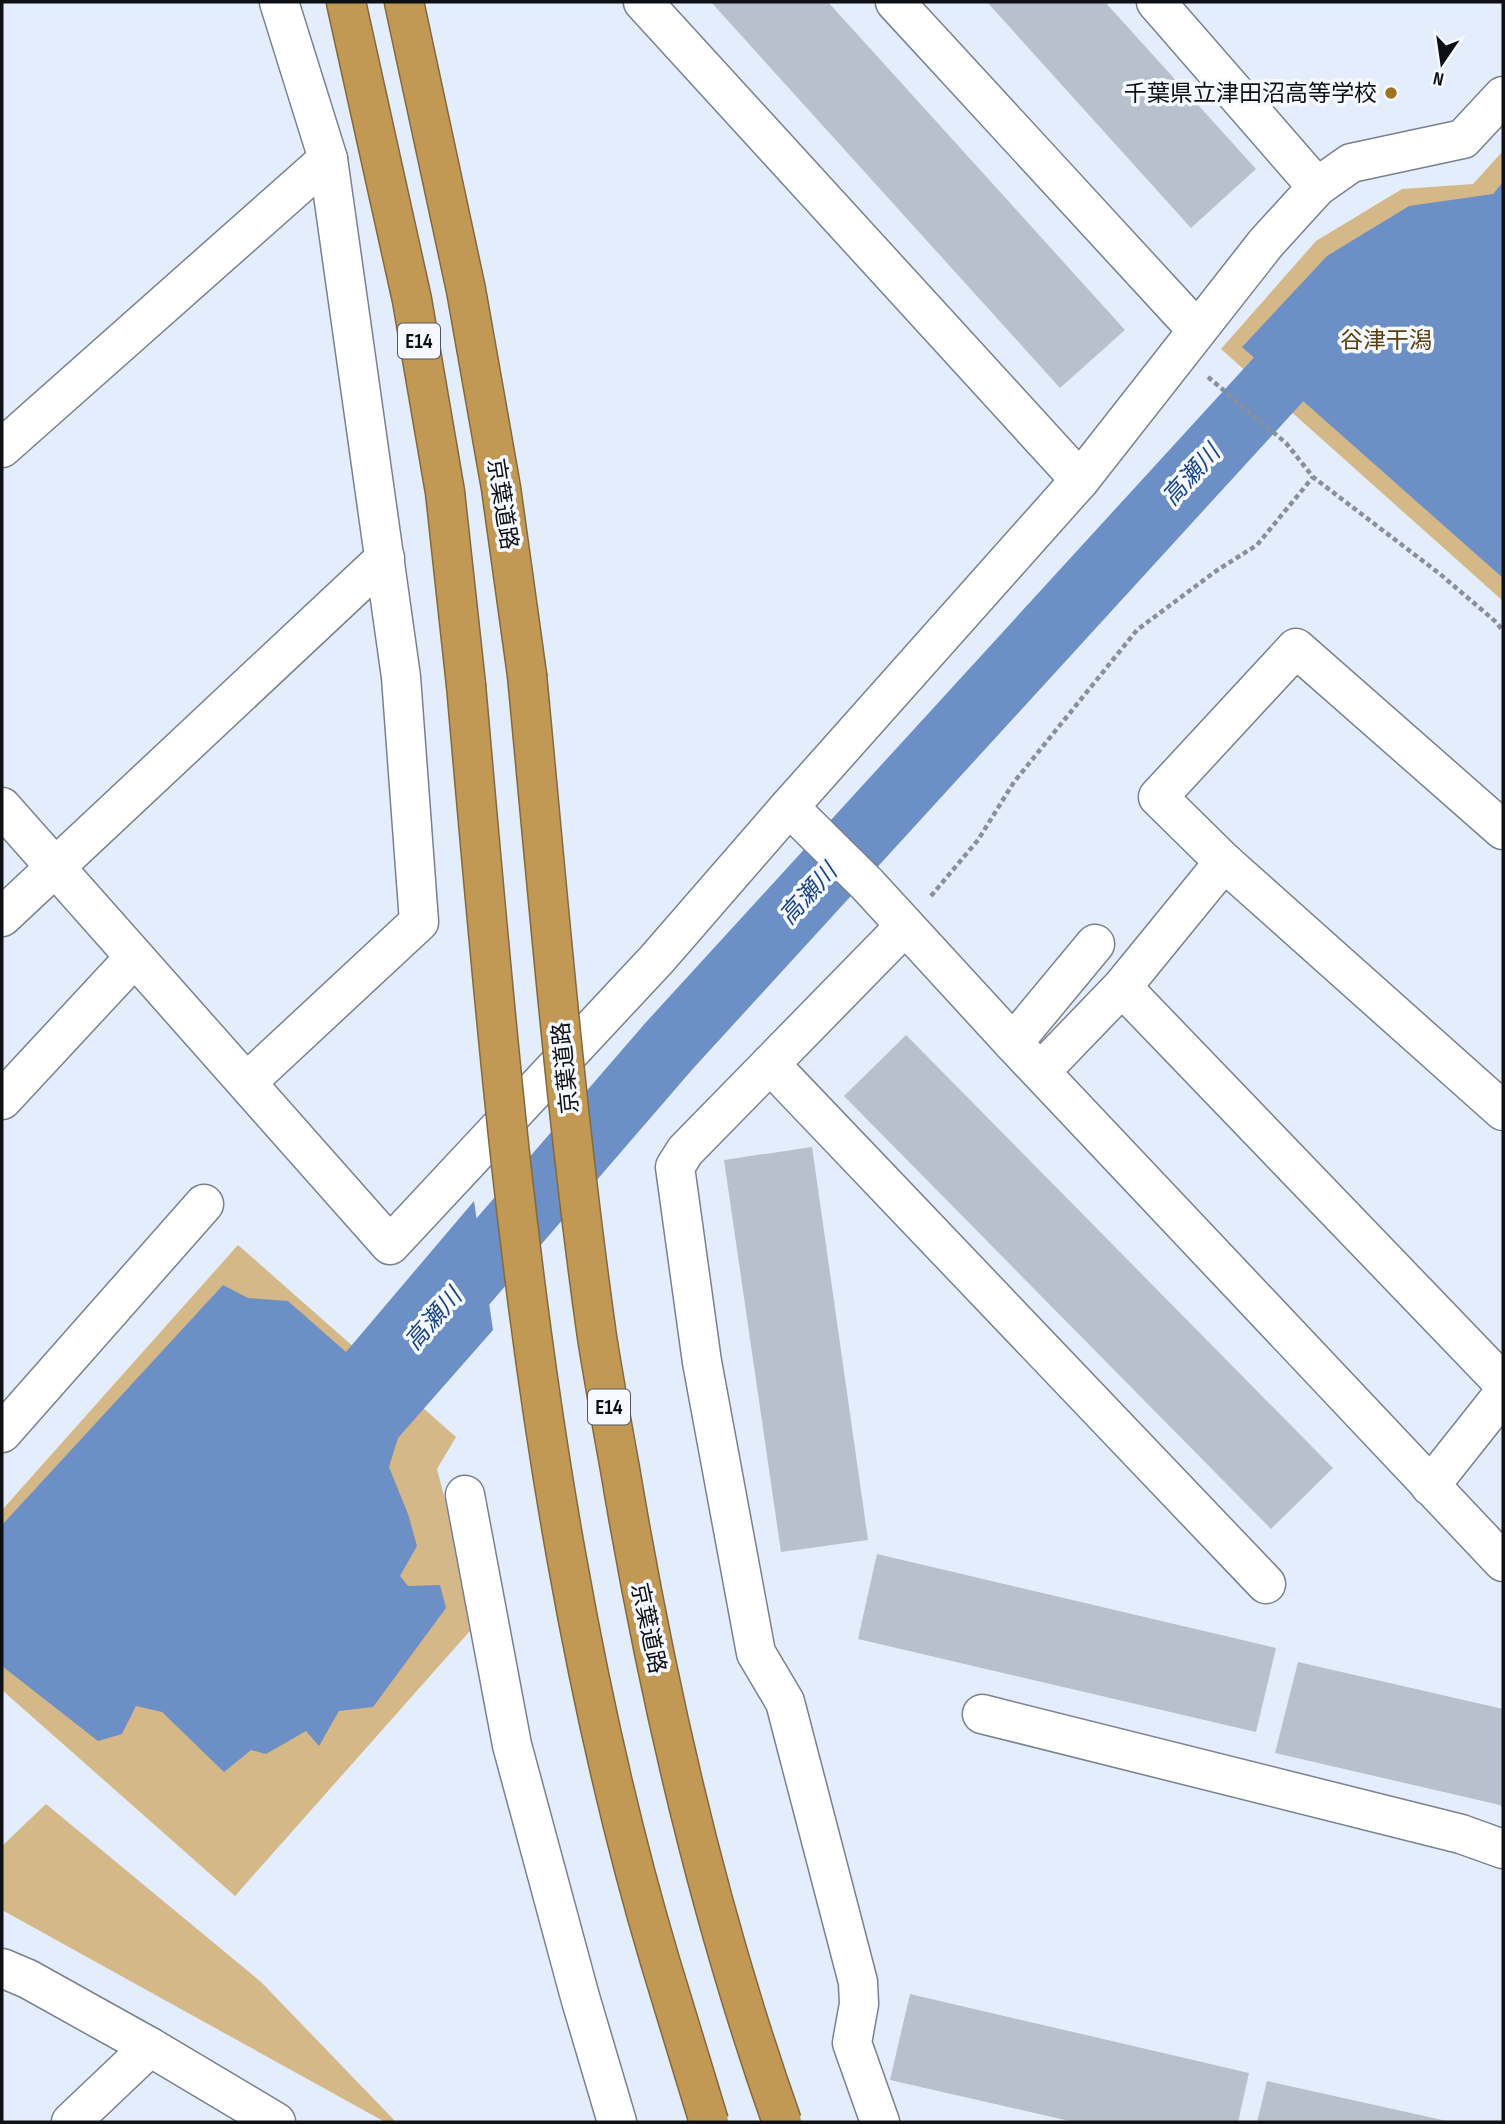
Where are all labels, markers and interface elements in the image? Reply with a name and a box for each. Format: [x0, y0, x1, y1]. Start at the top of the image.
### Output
north arrow [1407, 28, 1477, 98]
text: N [1431, 66, 1446, 90]
place label: 千葉県立津田沼高等学校 [1124, 80, 1377, 108]
marker: 千葉県立津田沼高等学校 [1383, 85, 1399, 101]
road number: E14 [398, 324, 440, 358]
park label: 谷津干潟 [1340, 327, 1432, 355]
water label: 高瀬川 [1157, 437, 1228, 512]
street label: 京葉道路 [481, 457, 523, 552]
water label: 高瀬川 [774, 856, 845, 931]
street label: 京葉道路 [547, 1021, 585, 1115]
water label: 高瀬川 [399, 1280, 470, 1356]
road number: E14 [588, 1390, 630, 1424]
street label: 京葉道路 [625, 1580, 671, 1676]

